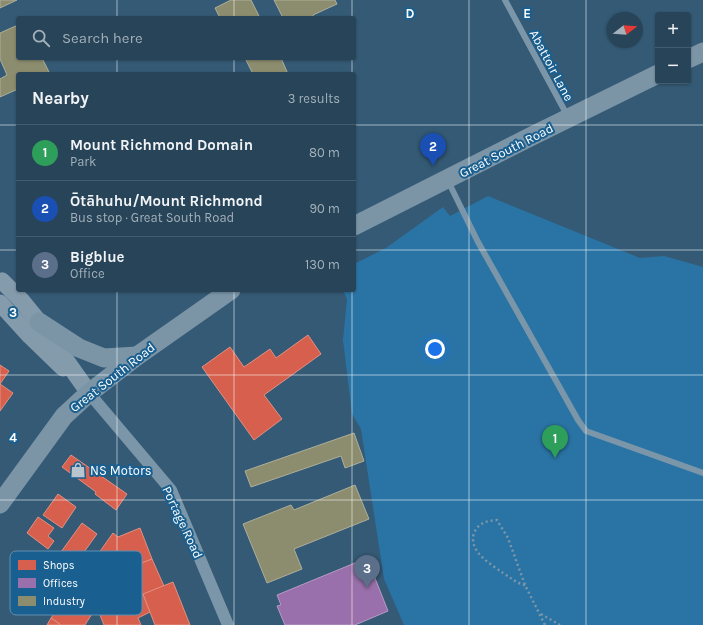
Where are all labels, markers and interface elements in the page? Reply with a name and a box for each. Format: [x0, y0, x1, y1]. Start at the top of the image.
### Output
text: D [406, 6, 415, 21]
text: E [523, 6, 531, 21]
north arrow [607, 12, 643, 48]
map controls [655, 12, 691, 84]
button: + [655, 12, 691, 48]
search box [16, 16, 356, 60]
icon: search [30, 27, 52, 49]
street label: Abattoir Lane [526, 27, 577, 104]
text: Search here [62, 29, 143, 47]
button: − [655, 48, 691, 84]
text: Nearby [32, 88, 89, 108]
text: 3 results [288, 91, 340, 106]
street label: Great South Road [457, 120, 556, 181]
pin: 2 [420, 133, 446, 166]
text: Mount Richmond Domain [70, 136, 253, 154]
text: 1 [43, 145, 47, 160]
text: 80 m [309, 145, 340, 160]
text: Park [70, 154, 96, 169]
text: Ōtāhuhu/Mount Richmond [70, 192, 263, 210]
text: 2 [41, 201, 49, 216]
text: 90 m [309, 201, 340, 216]
text: Bus stop · Great South Road [70, 210, 234, 225]
text: Bigblue [70, 248, 125, 266]
text: 3 [41, 257, 49, 272]
text: 130 m [305, 257, 340, 272]
text: Office [70, 266, 105, 281]
text: 3 [9, 305, 17, 320]
your location [425, 339, 445, 359]
street label: Great South Road [67, 340, 158, 415]
pin: 1 [542, 425, 568, 458]
text: 4 [9, 430, 17, 445]
shop icon: NS Motors [69, 461, 87, 479]
place label: NS Motors [90, 463, 152, 478]
street label: Portage Road [159, 484, 206, 561]
legend [10, 551, 142, 615]
pin: 3 [354, 555, 380, 588]
text: Shops [43, 559, 75, 572]
text: Offices [43, 577, 78, 590]
text: Industry [43, 595, 85, 608]

